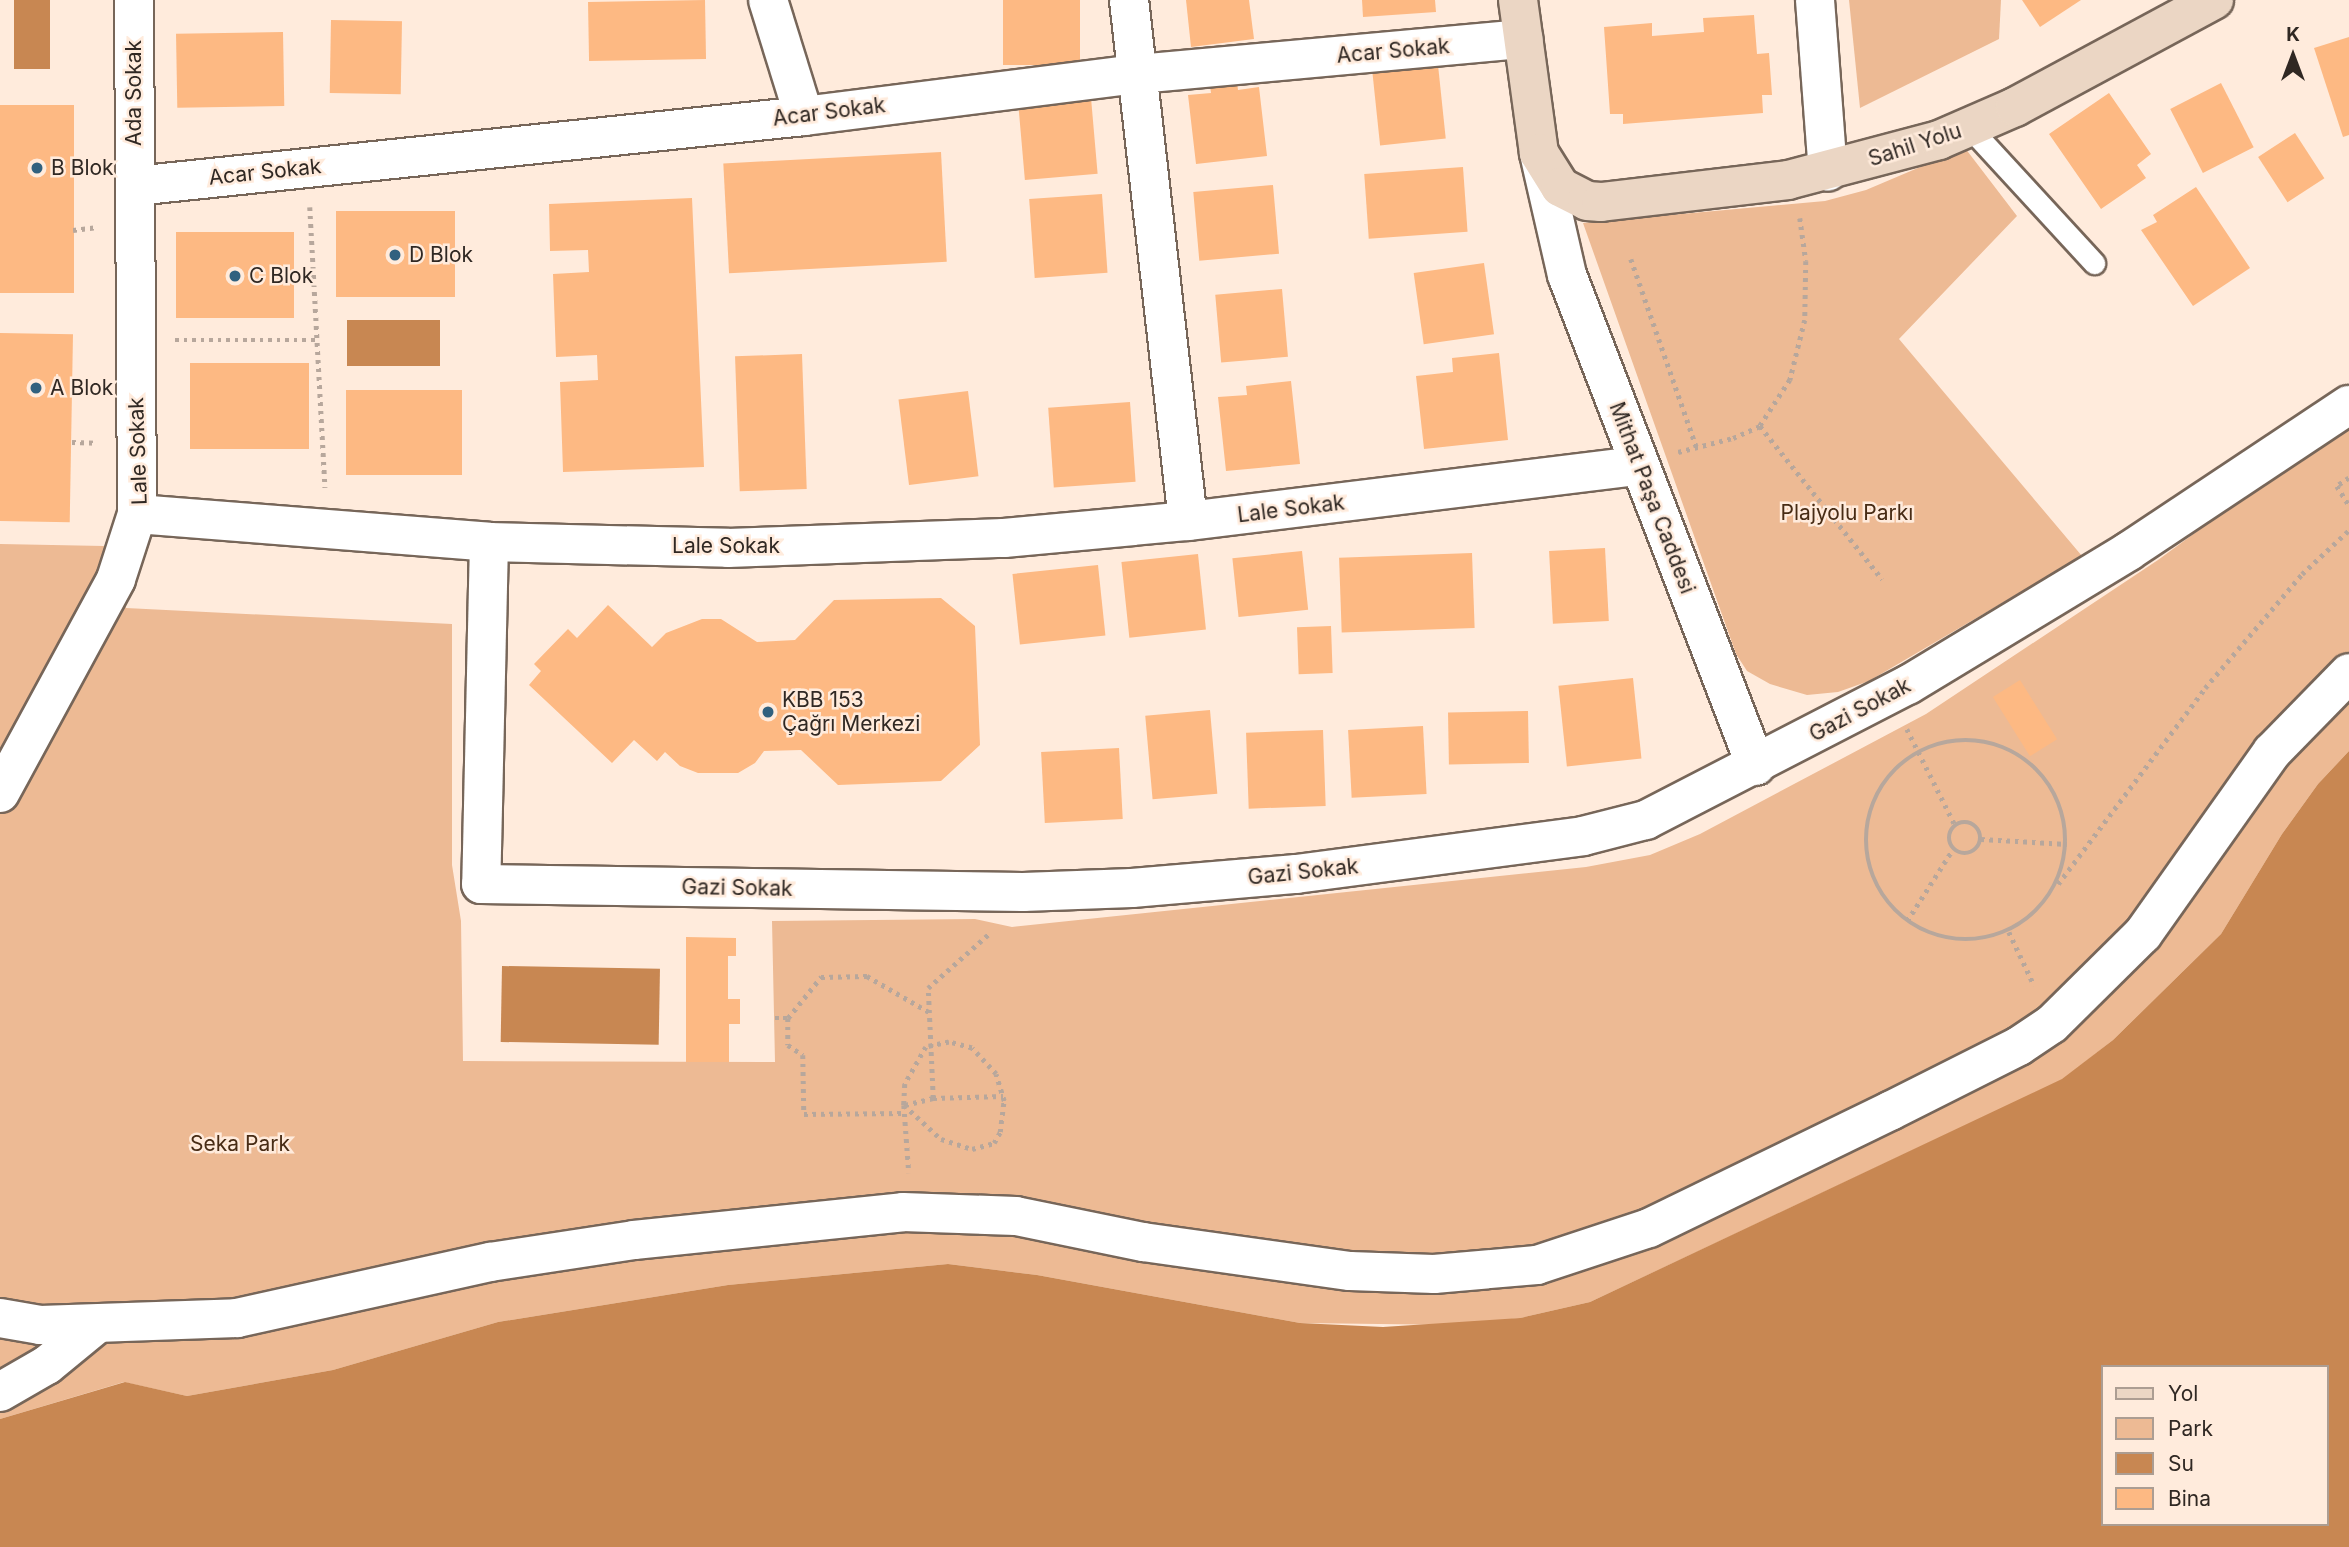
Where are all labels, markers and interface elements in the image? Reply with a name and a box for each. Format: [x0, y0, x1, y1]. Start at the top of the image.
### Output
north arrow [2258, 21, 2328, 91]
text: K [2286, 23, 2300, 46]
street label: Acar Sokak [1336, 34, 1450, 68]
street label: Ada Sokak [121, 40, 147, 146]
street label: Acar Sokak [771, 93, 887, 131]
street label: Sahil Yolu [1865, 118, 1965, 172]
street label: Acar Sokak [207, 154, 323, 190]
place label: B Blok [51, 155, 114, 181]
marker: B Blok [29, 160, 45, 176]
place label: D Blok [409, 242, 473, 268]
marker: D Blok [387, 247, 403, 263]
place label: C Blok [249, 263, 313, 289]
marker: C Blok [227, 268, 243, 284]
place label: A Blok [50, 375, 113, 401]
marker: A Blok [28, 380, 44, 396]
street label: Lale Sokak [124, 397, 152, 505]
street label: Mithat Paşa Caddesi [1604, 399, 1700, 597]
street label: Lale Sokak [1236, 490, 1346, 528]
park label: Plajyolu Parkı [1781, 500, 1913, 526]
street label: Lale Sokak [672, 533, 780, 559]
street label: Gazi Sokak [1805, 673, 1915, 747]
place label: KBB 153 Çağrı Merkezi [782, 687, 920, 737]
marker: KBB 153 Çağrı Merkezi [760, 704, 776, 720]
street label: Gazi Sokak [1247, 854, 1359, 890]
street label: Gazi Sokak [681, 874, 793, 902]
park label: Seka Park [190, 1131, 290, 1157]
legend [2100, 1365, 2328, 1526]
text: Yol [2168, 1381, 2198, 1406]
text: Park [2168, 1416, 2213, 1441]
text: Su [2168, 1451, 2194, 1476]
text: Bina [2168, 1486, 2211, 1511]

